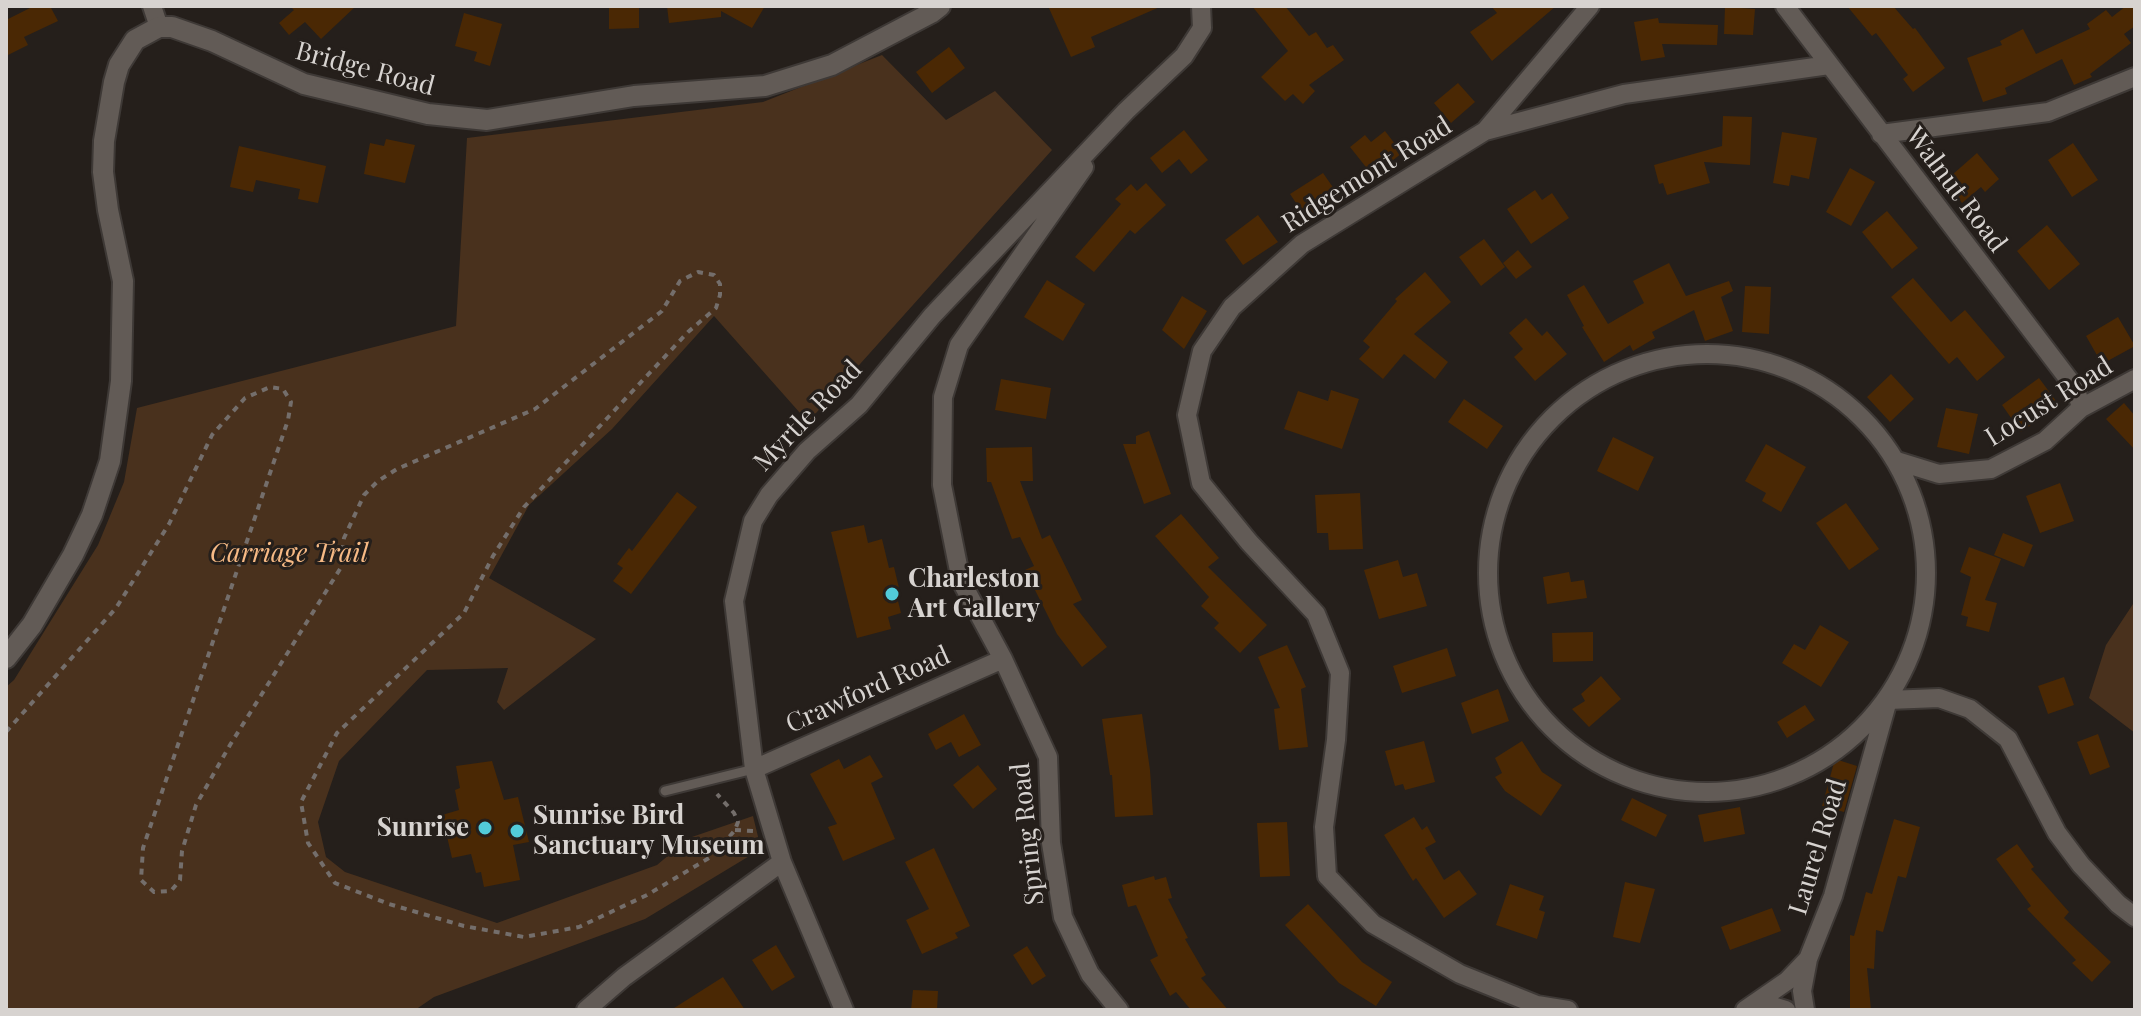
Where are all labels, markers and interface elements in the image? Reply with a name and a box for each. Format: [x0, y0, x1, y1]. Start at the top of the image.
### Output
street label: Bridge Road [292, 35, 438, 103]
street label: Ridgemont Road [1277, 110, 1457, 240]
street label: Walnut Road [1899, 121, 2013, 259]
street label: Locust Road [1980, 351, 2118, 453]
street label: Myrtle Road [747, 354, 869, 478]
park label: Carriage Trail [210, 538, 368, 570]
place label: Charleston Art Gallery [908, 563, 1040, 624]
marker: Charleston Art Gallery [883, 585, 901, 603]
street label: Crawford Road [781, 640, 955, 740]
street label: Spring Road [1005, 761, 1051, 907]
street label: Laurel Road [1783, 775, 1853, 919]
place label: Sunrise Bird Sanctuary Museum [533, 800, 765, 862]
place label: Sunrise [377, 812, 469, 844]
marker: Sunrise [476, 819, 494, 837]
marker: Sunrise Bird Sanctuary Museum [508, 822, 526, 840]

